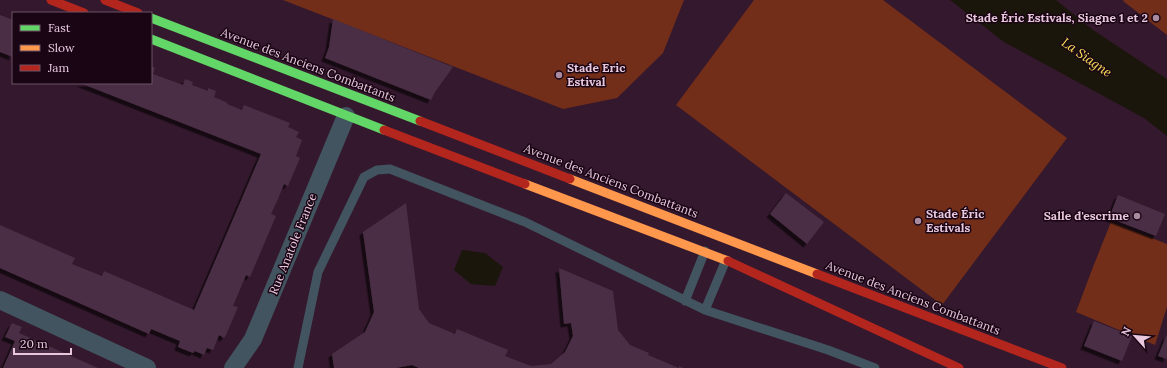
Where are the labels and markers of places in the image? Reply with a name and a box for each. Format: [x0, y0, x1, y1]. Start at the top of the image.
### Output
place label: Stade Éric Estivals, Siagne 1 et 2 [966, 10, 1148, 25]
marker: Stade Éric Estivals, Siagne 1 et 2 [1151, 13, 1161, 23]
place label: Stade Eric Estival [567, 60, 626, 89]
marker: Stade Eric Estival [554, 70, 564, 80]
place label: Stade Éric Estivals [926, 206, 985, 235]
place label: Salle d'escrime [1044, 208, 1130, 223]
marker: Salle d'escrime [1132, 211, 1142, 221]
marker: Stade Éric Estivals [913, 216, 923, 226]

